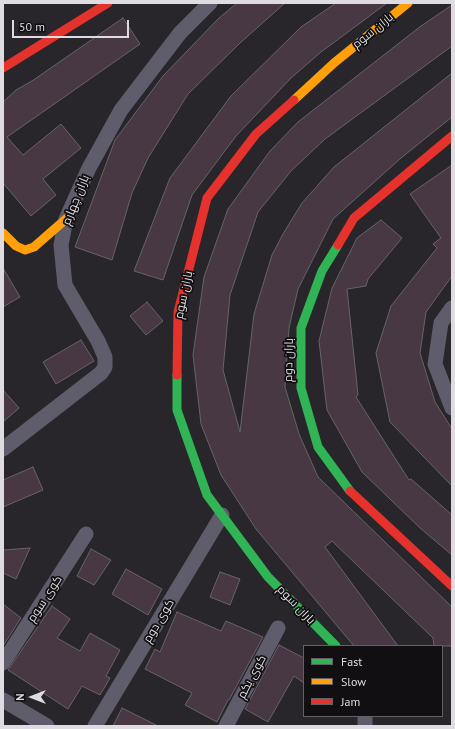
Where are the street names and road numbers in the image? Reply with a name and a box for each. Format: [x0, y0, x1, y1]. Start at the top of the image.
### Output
street label: باران سوم [350, 10, 396, 52]
street label: باران چهارم [59, 173, 93, 227]
street label: باران سوم [172, 270, 196, 320]
street label: باران دوم [281, 338, 297, 382]
street label: کوی سوم [25, 573, 65, 625]
street label: باران سوم [274, 582, 318, 628]
street label: کوی دوم [140, 597, 178, 645]
street label: کوی یکم [235, 653, 269, 701]

